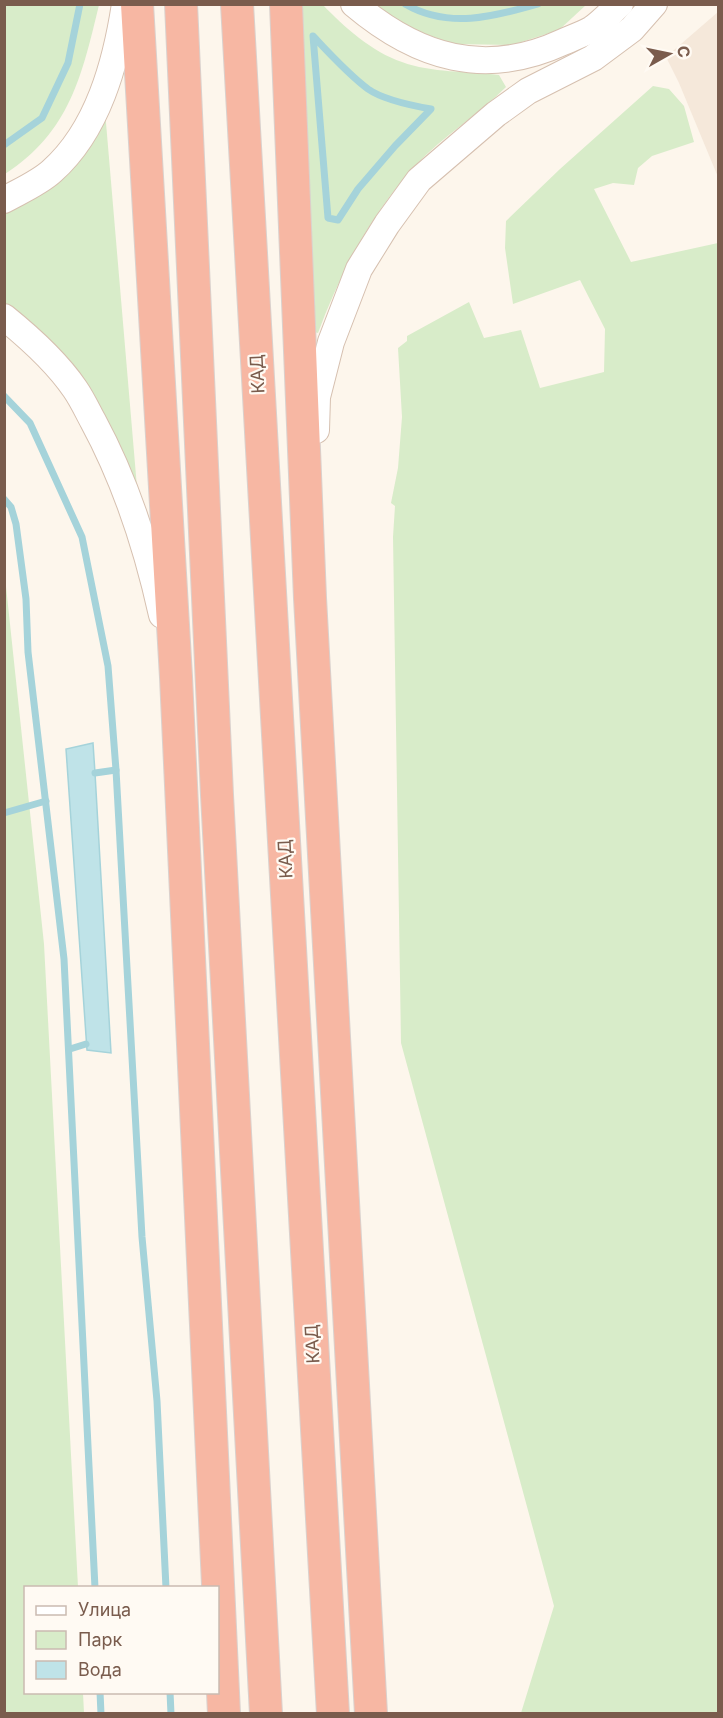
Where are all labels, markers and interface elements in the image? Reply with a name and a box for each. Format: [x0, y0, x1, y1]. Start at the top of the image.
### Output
north arrow [639, 24, 699, 84]
text: С [673, 44, 695, 59]
street label: КАД [245, 354, 269, 394]
street label: КАД [273, 839, 297, 879]
street label: КАД [300, 1324, 324, 1364]
legend [24, 1586, 219, 1694]
text: Улица [78, 1599, 131, 1620]
text: Парк [78, 1629, 123, 1650]
text: Вода [78, 1659, 122, 1680]

